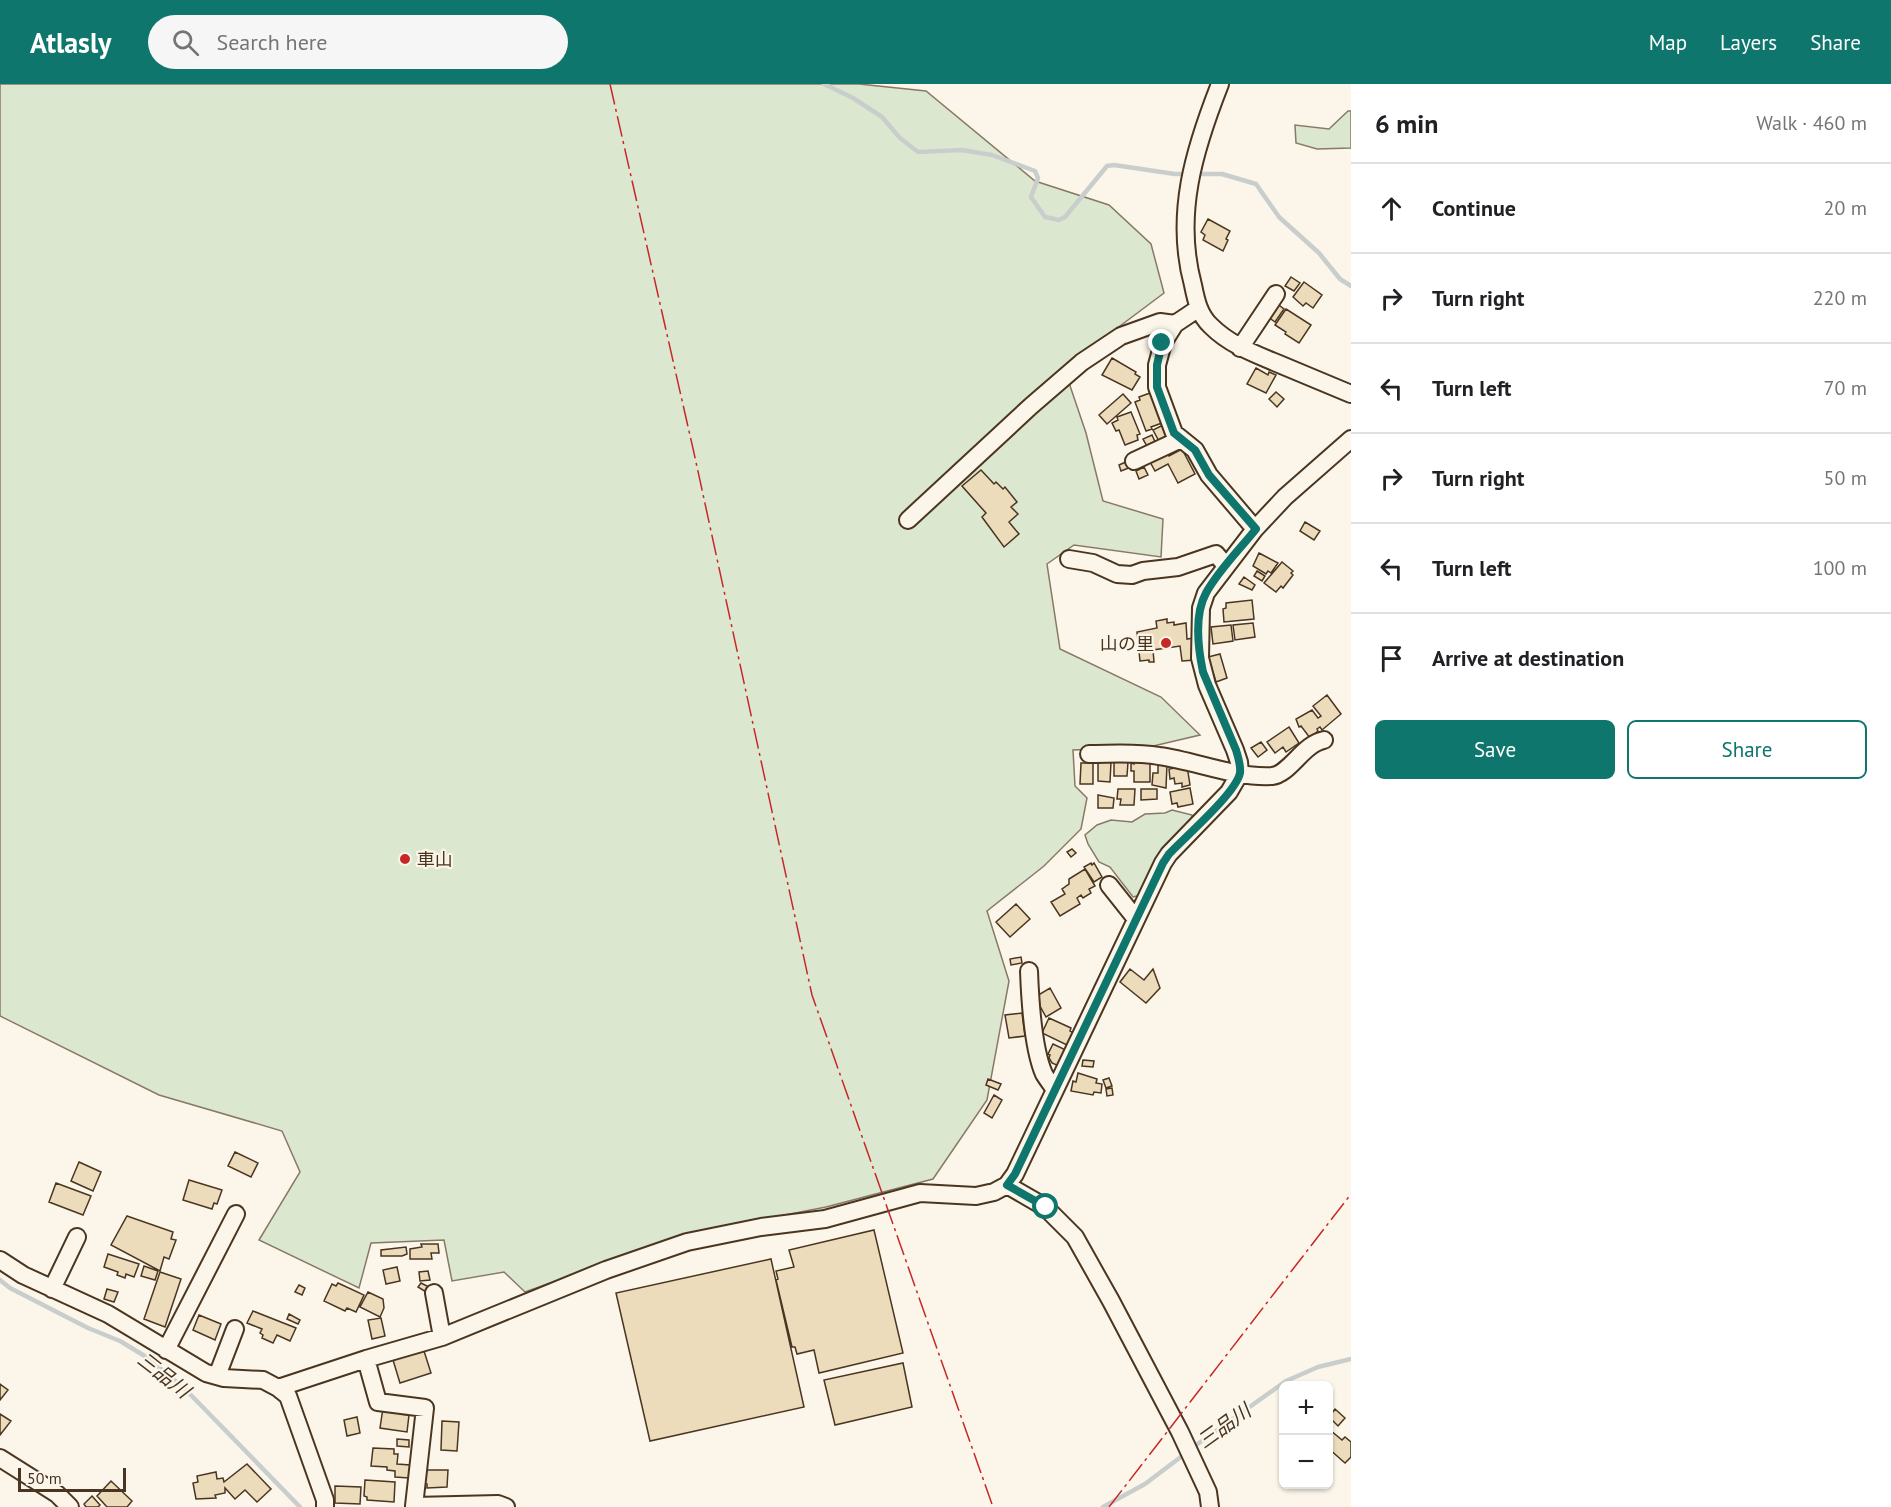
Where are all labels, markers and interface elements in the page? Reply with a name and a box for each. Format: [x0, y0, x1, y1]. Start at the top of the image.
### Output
search box [148, 15, 568, 69]
text: Atlasly [30, 24, 112, 61]
icon: search [169, 26, 202, 59]
text: Search here [217, 28, 327, 56]
text: Map [1649, 29, 1687, 56]
text: Layers [1720, 29, 1777, 56]
text: Share [1810, 29, 1861, 56]
text: 6 min [1375, 107, 1438, 140]
text: Walk · 460 m [1756, 110, 1867, 136]
icon: ahead [1375, 192, 1408, 225]
text: Continue [1432, 194, 1516, 222]
text: 20 m [1824, 195, 1867, 221]
icon: right [1375, 282, 1408, 315]
text: Turn right [1432, 284, 1524, 312]
text: 220 m [1813, 285, 1867, 311]
route end [1148, 329, 1174, 355]
icon: left [1375, 372, 1408, 405]
text: Turn left [1432, 374, 1512, 402]
text: 70 m [1824, 375, 1867, 401]
icon: right [1375, 462, 1408, 495]
text: Turn right [1432, 464, 1524, 492]
text: 50 m [1824, 465, 1867, 491]
icon: left [1375, 552, 1408, 585]
text: Turn left [1432, 554, 1512, 582]
text: 100 m [1813, 555, 1867, 581]
place label: 山の里 [1100, 632, 1154, 655]
marker: 山の里 [1159, 636, 1173, 650]
icon: arrive [1375, 642, 1408, 675]
text: Arrive at destination [1432, 644, 1624, 672]
button: Save [1375, 720, 1615, 779]
button: Share [1627, 720, 1867, 779]
place label: 車山 [417, 848, 453, 871]
marker: 車山 [398, 852, 412, 866]
route start [1032, 1193, 1058, 1219]
water label: 三品川 [132, 1346, 197, 1405]
map controls [1279, 1381, 1333, 1489]
button: + [1279, 1381, 1333, 1435]
water label: 三品川 [1192, 1397, 1258, 1454]
button: − [1279, 1435, 1333, 1489]
scale bar [18, 1465, 126, 1492]
text: 50 m [27, 1468, 62, 1488]

